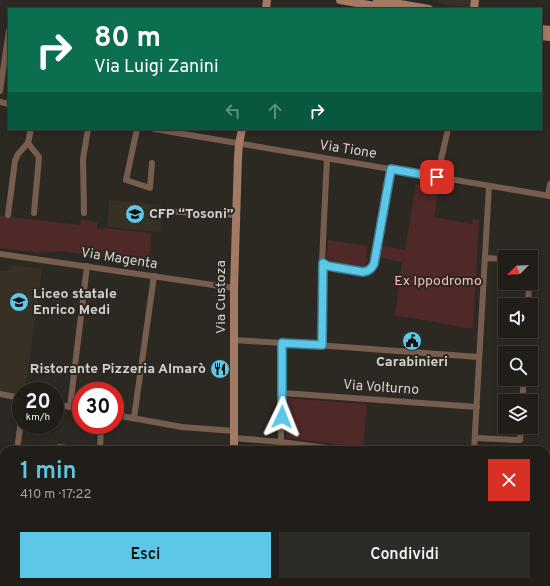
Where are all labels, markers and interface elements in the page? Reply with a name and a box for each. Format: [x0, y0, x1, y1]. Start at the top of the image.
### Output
text: 80 m [94, 21, 161, 57]
icon: right [28, 24, 80, 76]
text: Via Luigi Zanini [94, 56, 219, 79]
icon: left [222, 100, 244, 122]
icon: ahead [264, 100, 286, 122]
icon: right [306, 100, 328, 122]
street label: Via Tione [318, 137, 378, 163]
pin [420, 160, 454, 194]
icon: arrive [426, 166, 448, 188]
school or university icon: CFP “Tosoni” [124, 203, 146, 225]
place label: CFP “Tosoni” [149, 206, 234, 223]
street label: Via Magenta [79, 245, 159, 273]
north arrow [498, 250, 538, 290]
map controls [498, 250, 538, 434]
street label: Via Custoza [213, 260, 230, 334]
park label: Ex Ippodromo [394, 273, 482, 290]
place label: Liceo statale Enrico Medi [33, 286, 117, 319]
school or university icon: Liceo statale Enrico Medi [8, 291, 30, 313]
button: sound [498, 298, 538, 338]
public building icon: Carabinieri [401, 330, 423, 352]
button: search [498, 346, 538, 386]
place label: Carabinieri [376, 354, 448, 371]
restaurant icon: Ristorante Pizzeria Almarò [209, 358, 231, 380]
place label: Ristorante Pizzeria Almarò [30, 361, 206, 378]
street label: Via Volturno [342, 377, 420, 399]
speed limit sign: 30 [72, 382, 124, 434]
text: 20 [25, 390, 51, 416]
button: layers [498, 394, 538, 434]
position arrow [261, 396, 303, 438]
text: km/h [26, 411, 50, 424]
text: 1 min [20, 457, 77, 487]
button: close [488, 459, 530, 501]
text: 410 m · 17:22 [20, 487, 91, 503]
button: Esci [20, 532, 271, 578]
button: Condividi [279, 532, 530, 578]

